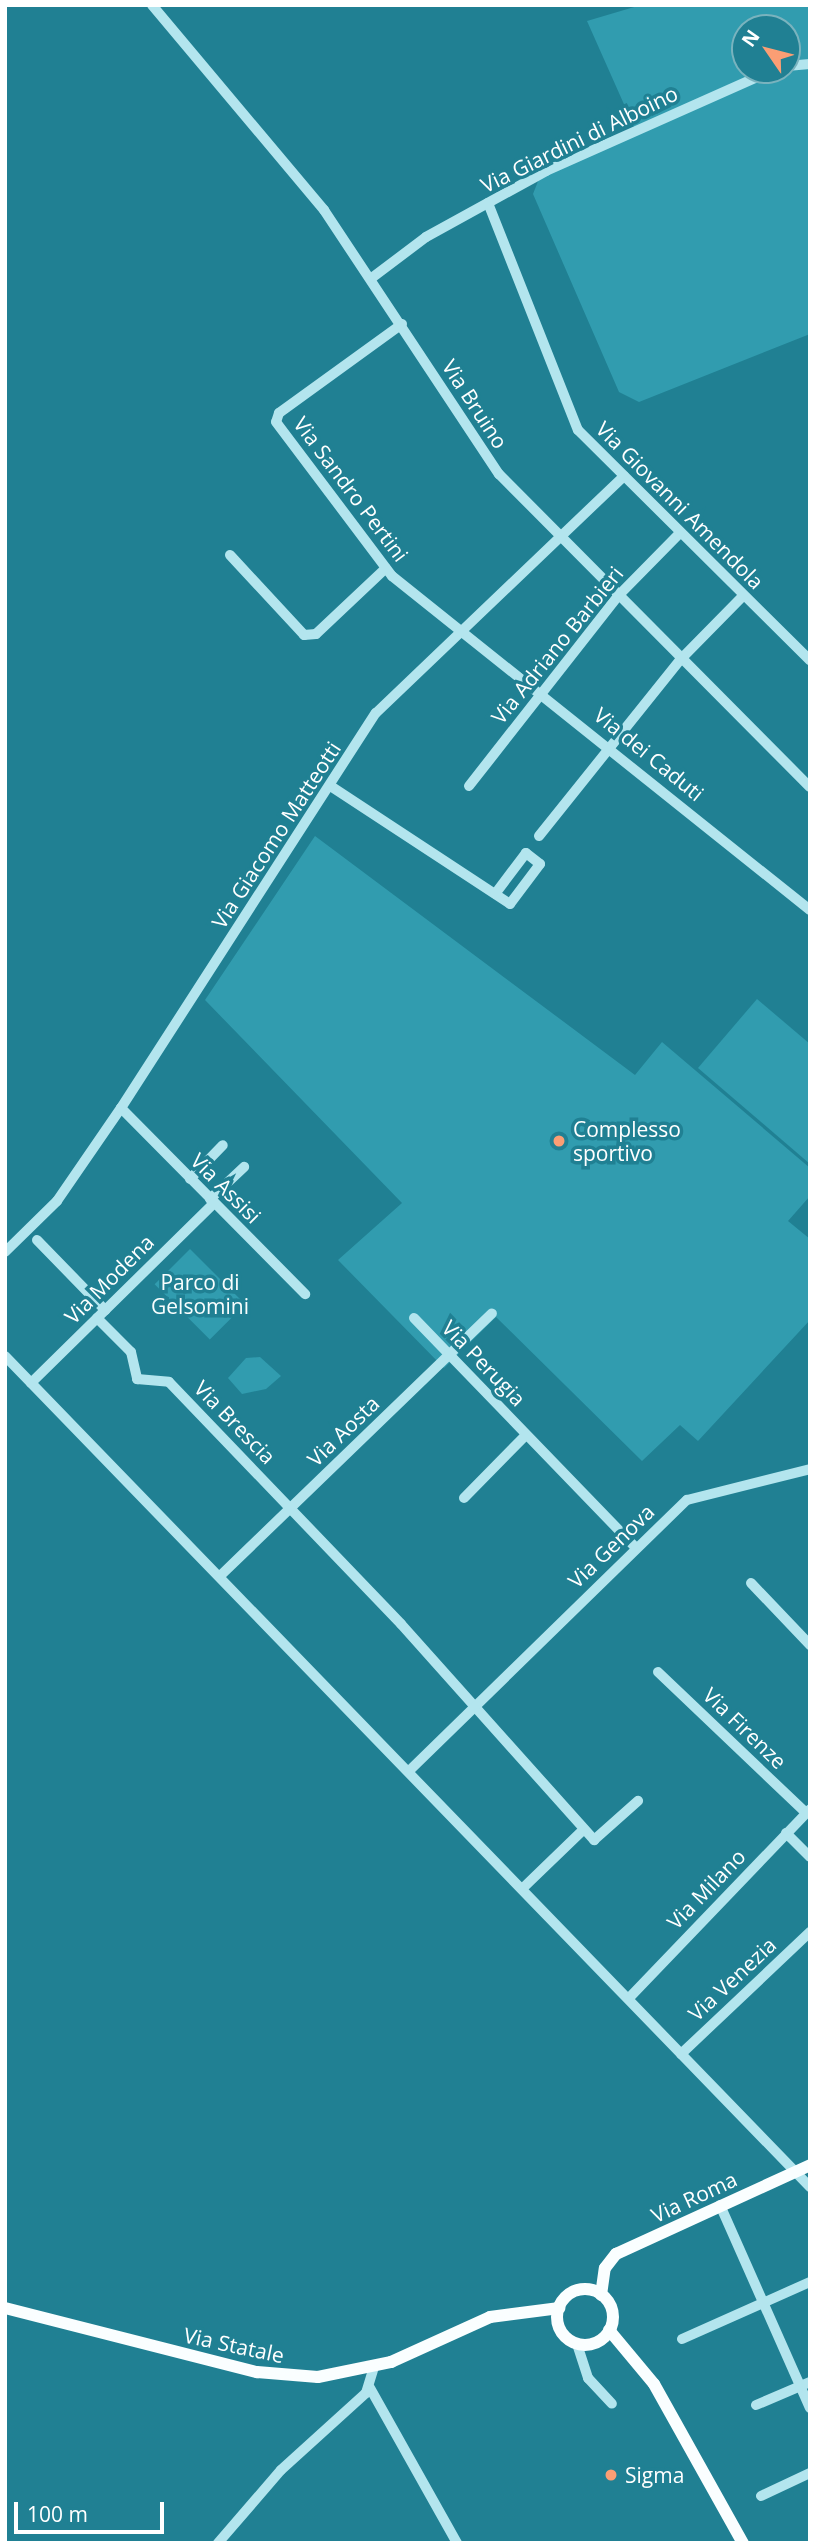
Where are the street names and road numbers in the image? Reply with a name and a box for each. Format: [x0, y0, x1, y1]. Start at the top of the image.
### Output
street label: Via Giardini di Alboino [476, 80, 682, 198]
street label: Via Bruino [437, 355, 513, 453]
street label: Via Sandro Pertini [288, 412, 414, 566]
street label: Via Giovanni Amendola [591, 416, 769, 594]
street label: Via Adriano Barbieri [486, 561, 628, 729]
street label: Via dei Caduti [589, 702, 709, 806]
street label: Via Giacomo Matteotti [206, 737, 346, 933]
street label: Via Assisi [186, 1148, 266, 1228]
street label: Via Modena [59, 1229, 159, 1329]
street label: Via Perugia [437, 1315, 531, 1411]
street label: Via Brescia [189, 1375, 281, 1469]
street label: Via Aosta [302, 1391, 384, 1471]
street label: Via Genova [563, 1499, 659, 1593]
street label: Via Firenze [698, 1682, 792, 1774]
street label: Via Milano [662, 1844, 750, 1934]
street label: Via Venezia [683, 1932, 781, 2026]
street label: Via Roma [647, 2166, 741, 2228]
street label: Via Statale [182, 2322, 286, 2368]

